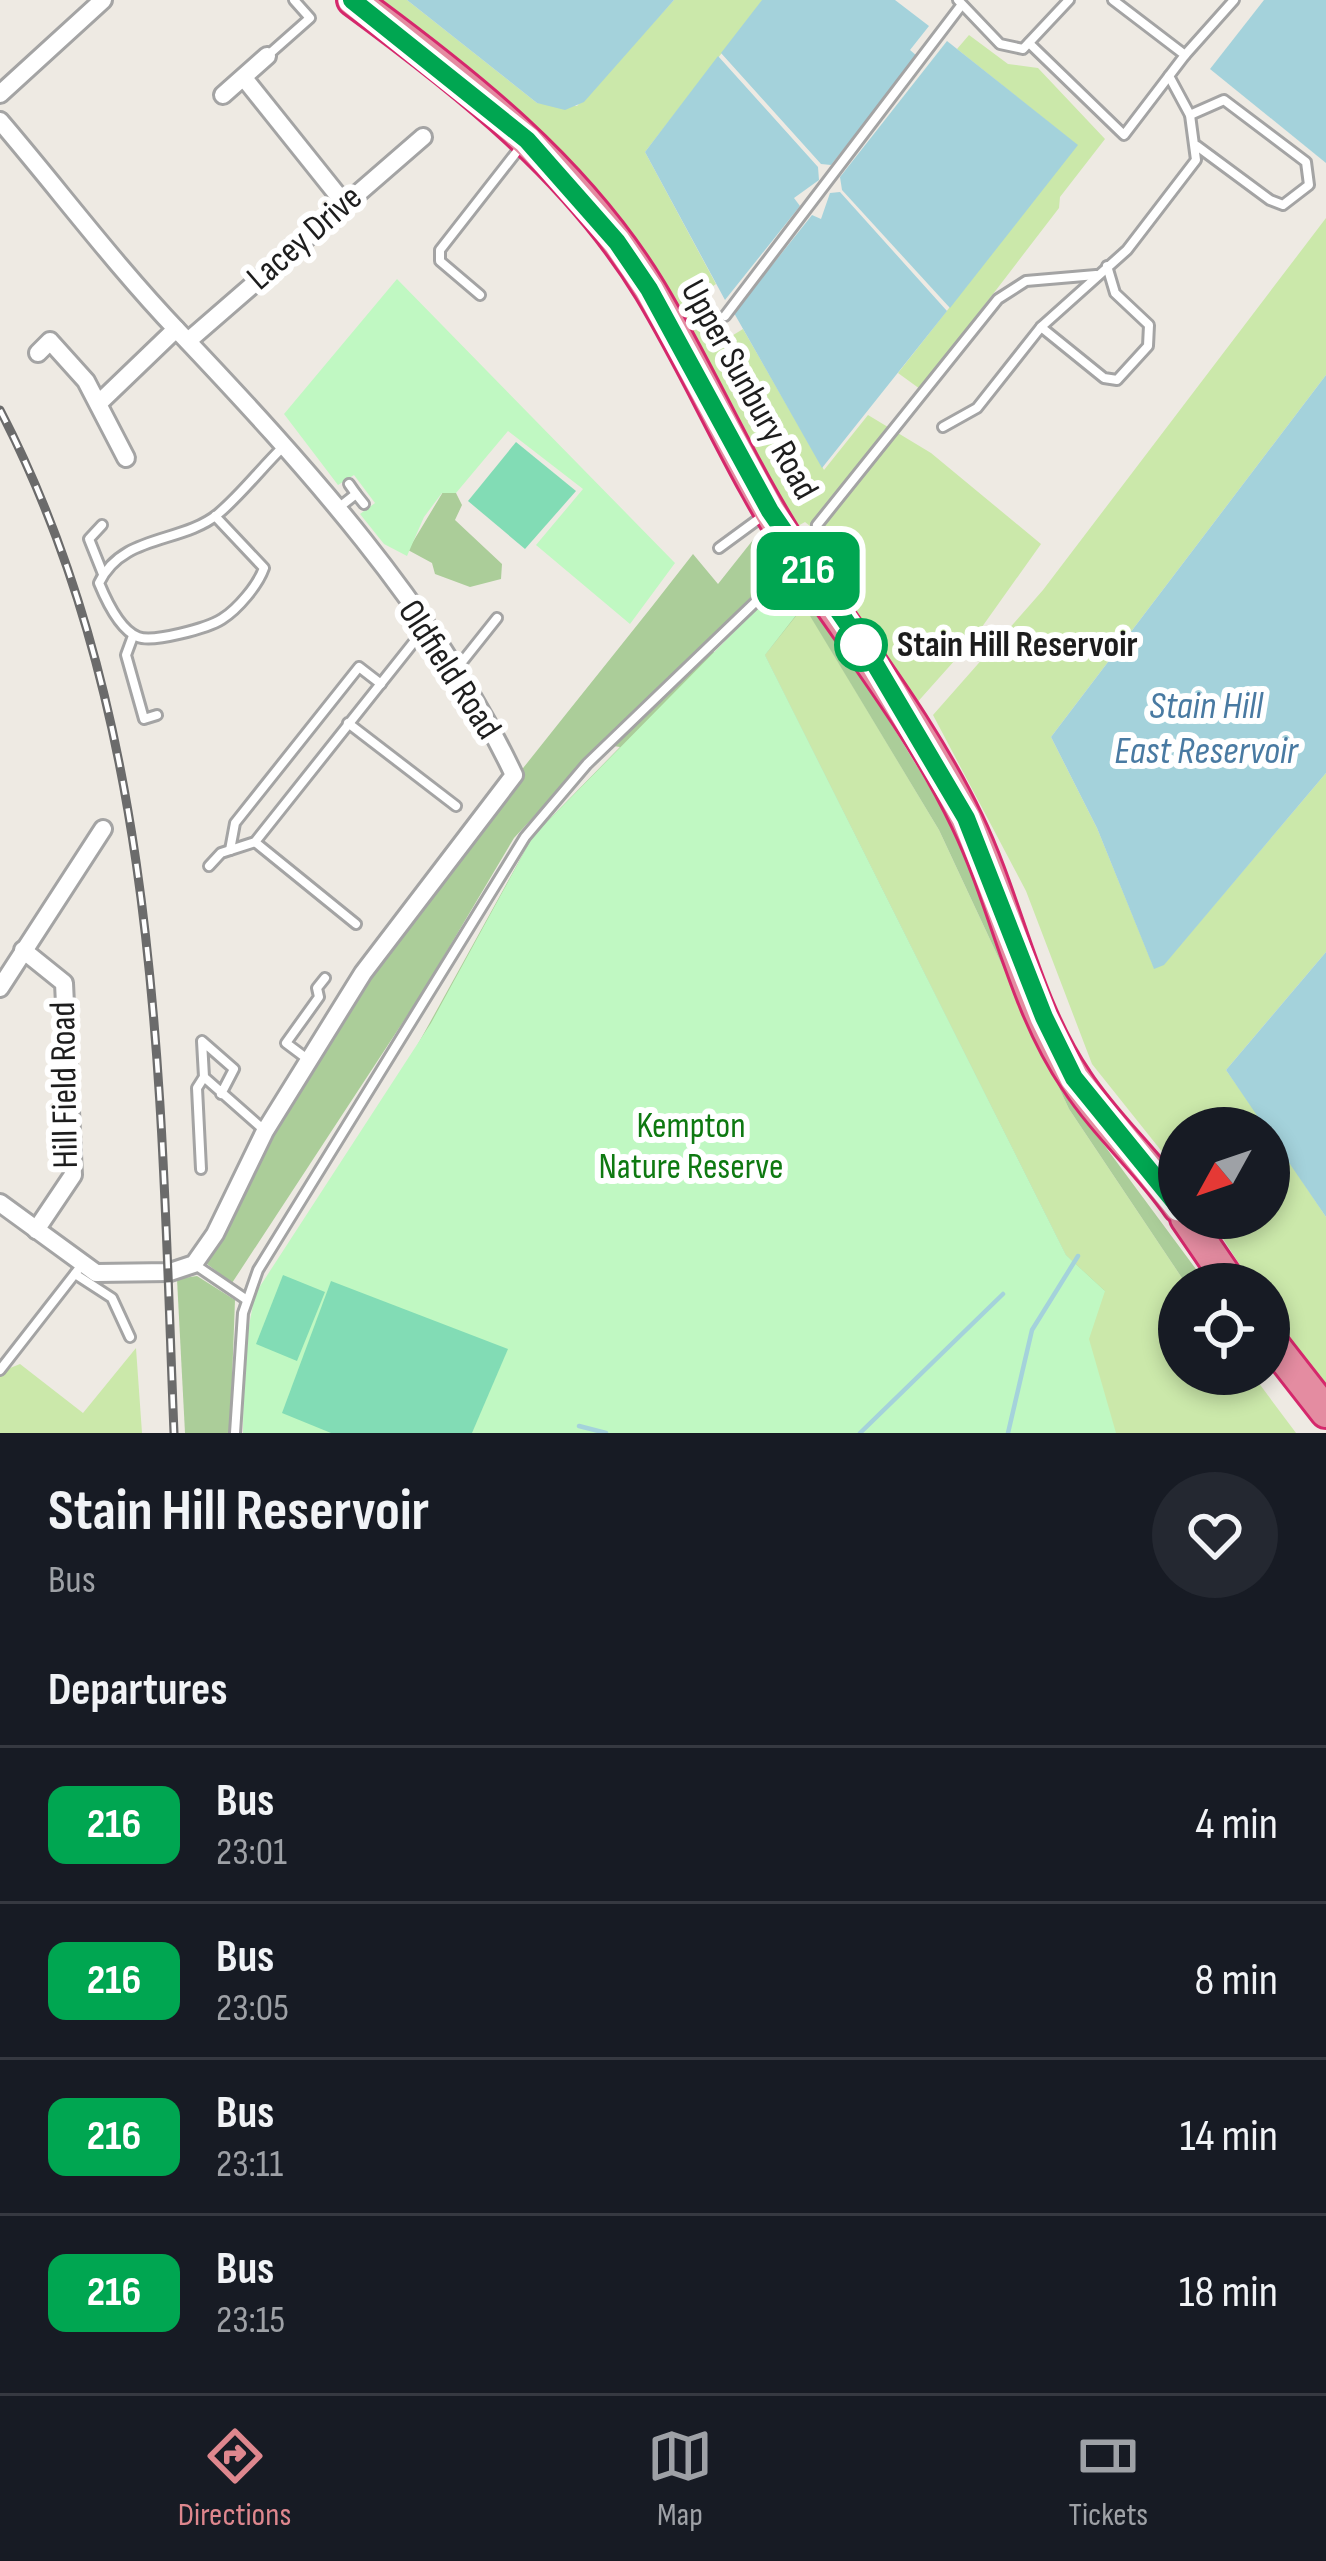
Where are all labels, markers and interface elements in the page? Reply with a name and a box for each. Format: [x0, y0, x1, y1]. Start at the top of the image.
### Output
street label: Lacey Drive [239, 176, 371, 300]
street label: Upper Sunbury Road [671, 273, 827, 507]
line badge: 216 [739, 532, 877, 610]
text: 216 [781, 545, 835, 596]
street label: Oldfield Road [388, 592, 510, 748]
marker: Stain Hill Reservoir [836, 620, 886, 670]
place label: Stain Hill Reservoir [897, 624, 1138, 667]
water label: Stain Hill East Reservoir [1114, 683, 1300, 775]
street label: Hill Field Road [42, 1001, 88, 1169]
park label: Kempton Nature Reserve [598, 1105, 784, 1189]
north arrow [1158, 1107, 1290, 1239]
map controls [1158, 1107, 1290, 1395]
button: locate [1158, 1263, 1290, 1395]
button: heart [1152, 1472, 1278, 1598]
text: Stain Hill Reservoir [48, 1478, 429, 1546]
text: Bus [48, 1557, 96, 1604]
text: Departures [48, 1663, 227, 1718]
text: Bus [216, 1774, 274, 1829]
text: 4 min [1196, 1797, 1278, 1852]
text: 216 [87, 1799, 141, 1850]
text: 23:01 [216, 1829, 287, 1876]
text: Bus [216, 1930, 274, 1985]
text: 8 min [1195, 1953, 1278, 2008]
text: 216 [87, 1955, 141, 2006]
text: 23:05 [216, 1985, 289, 2032]
text: Bus [216, 2086, 274, 2141]
text: 14 min [1180, 2109, 1278, 2164]
text: 216 [87, 2111, 141, 2162]
text: 23:11 [216, 2141, 283, 2188]
text: Bus [216, 2242, 274, 2297]
text: 18 min [1179, 2265, 1278, 2320]
text: 216 [87, 2267, 141, 2318]
text: 23:15 [216, 2297, 285, 2344]
tab: Directions [178, 2423, 291, 2535]
tab: Map [647, 2423, 713, 2535]
tab: Tickets [1068, 2423, 1148, 2535]

